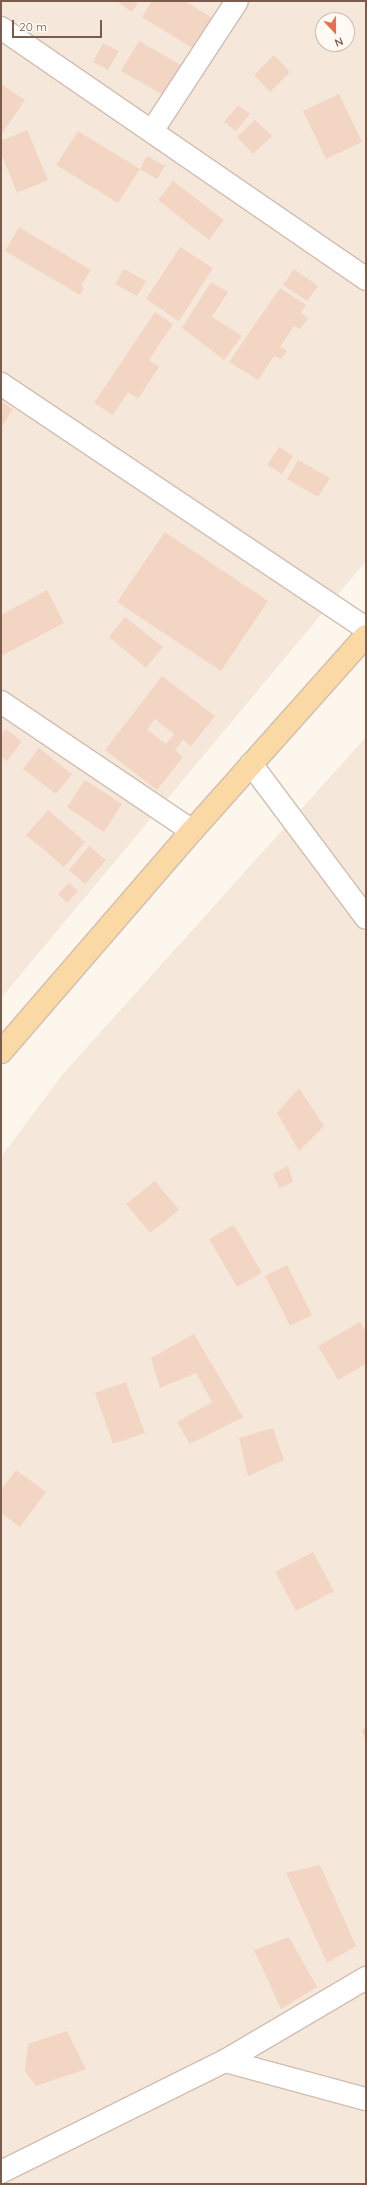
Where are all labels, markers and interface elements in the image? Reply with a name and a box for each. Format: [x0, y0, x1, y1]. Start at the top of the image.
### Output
scale bar [14, 12, 104, 38]
north arrow [315, 12, 355, 52]
text: 20 m [19, 19, 47, 34]
text: N [333, 34, 345, 50]

